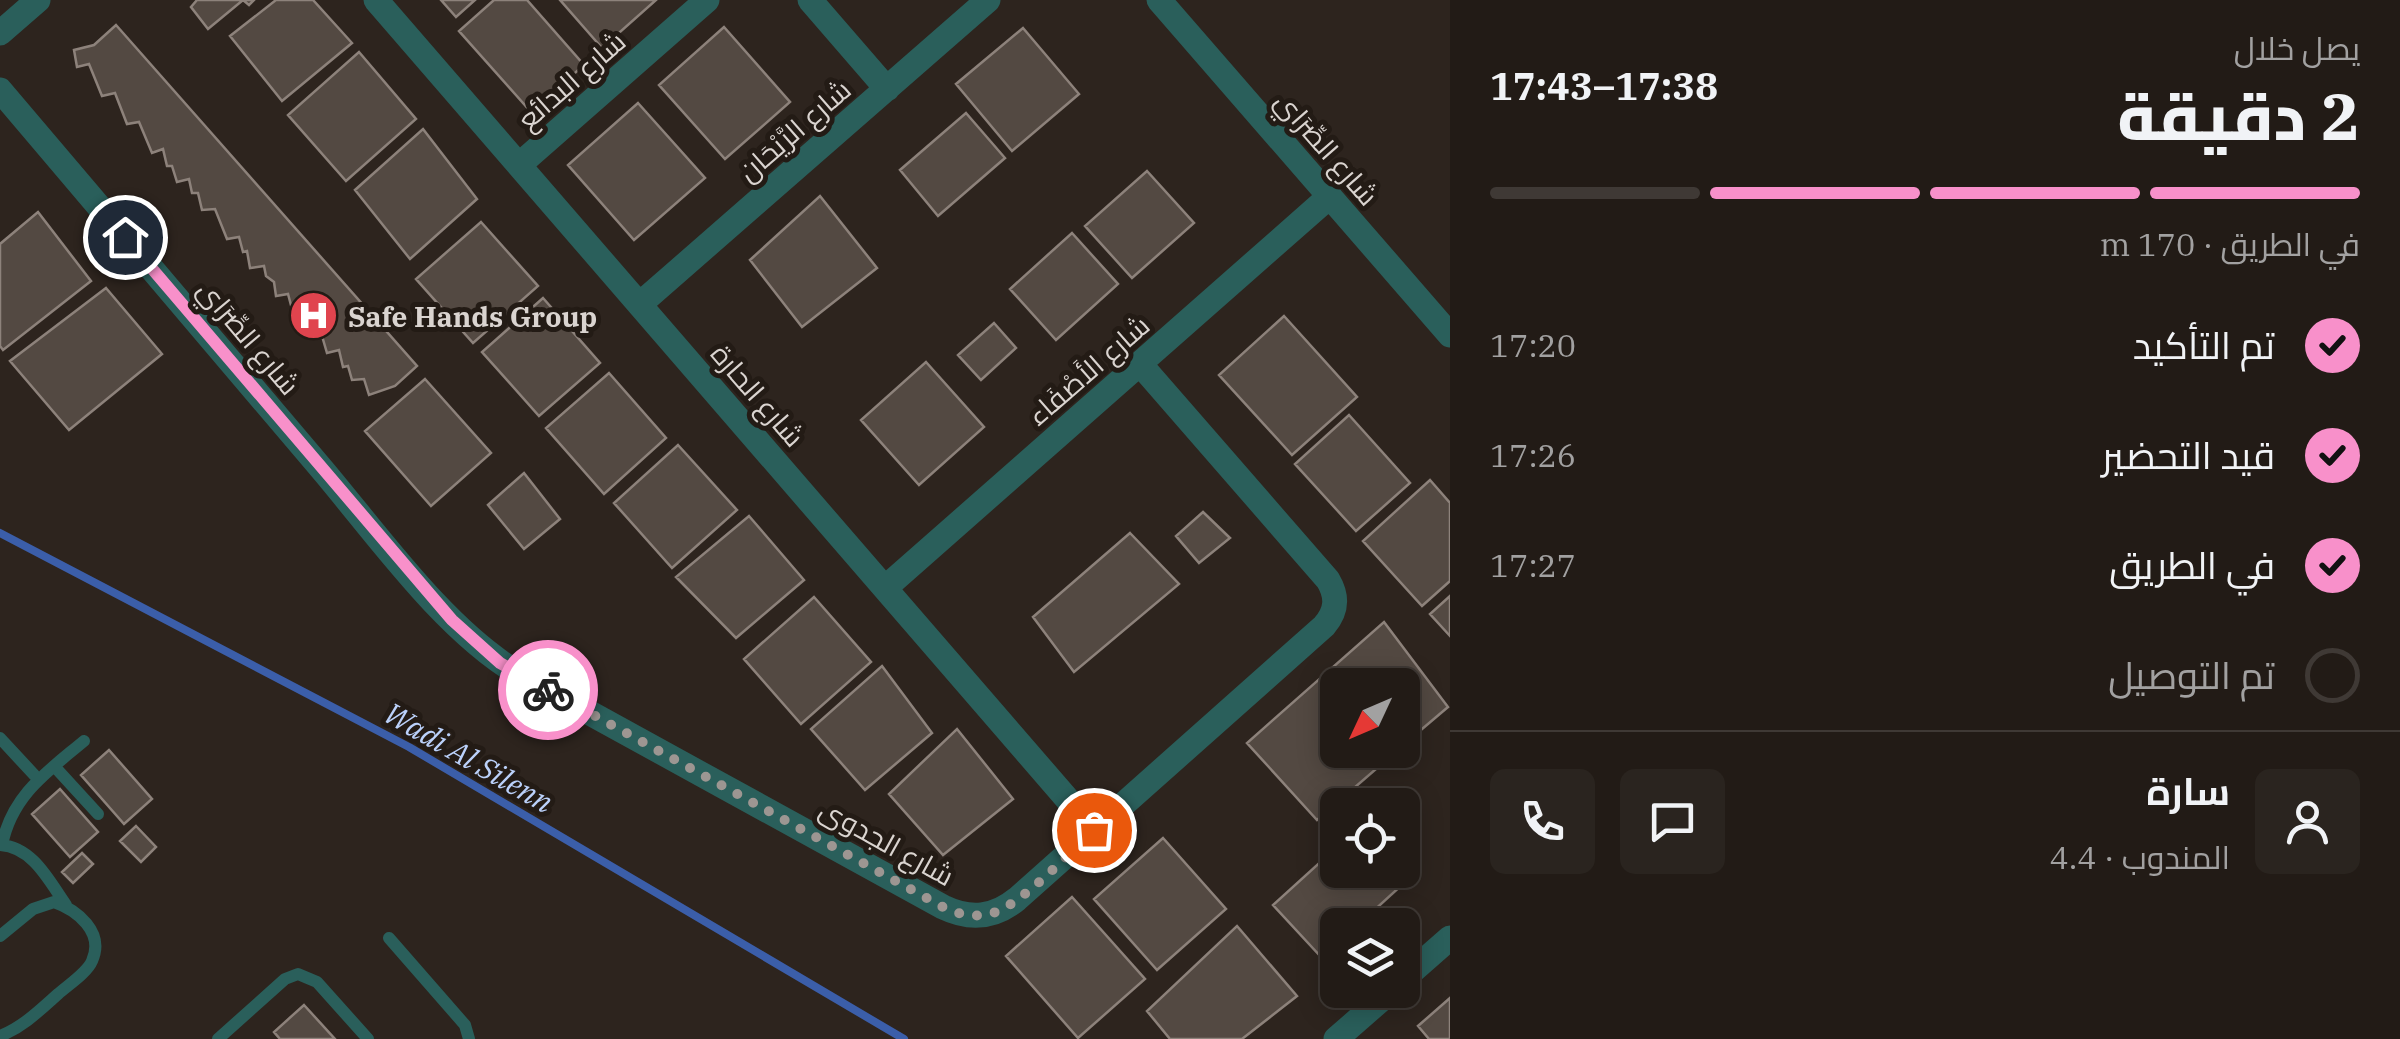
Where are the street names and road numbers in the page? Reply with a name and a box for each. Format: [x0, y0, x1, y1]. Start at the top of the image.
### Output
street label: شارع البدائع [509, 23, 634, 138]
street label: شارع الرَّيْحَان [730, 71, 859, 190]
street label: شارع الصِّرَاي [1264, 83, 1387, 216]
street label: شارع الصِّرَاي [187, 272, 308, 405]
street label: شارع الأَصْفَاء [1019, 307, 1158, 434]
street label: شارع الحارة [702, 336, 813, 455]
street label: شارع الجدوى [813, 790, 961, 895]

